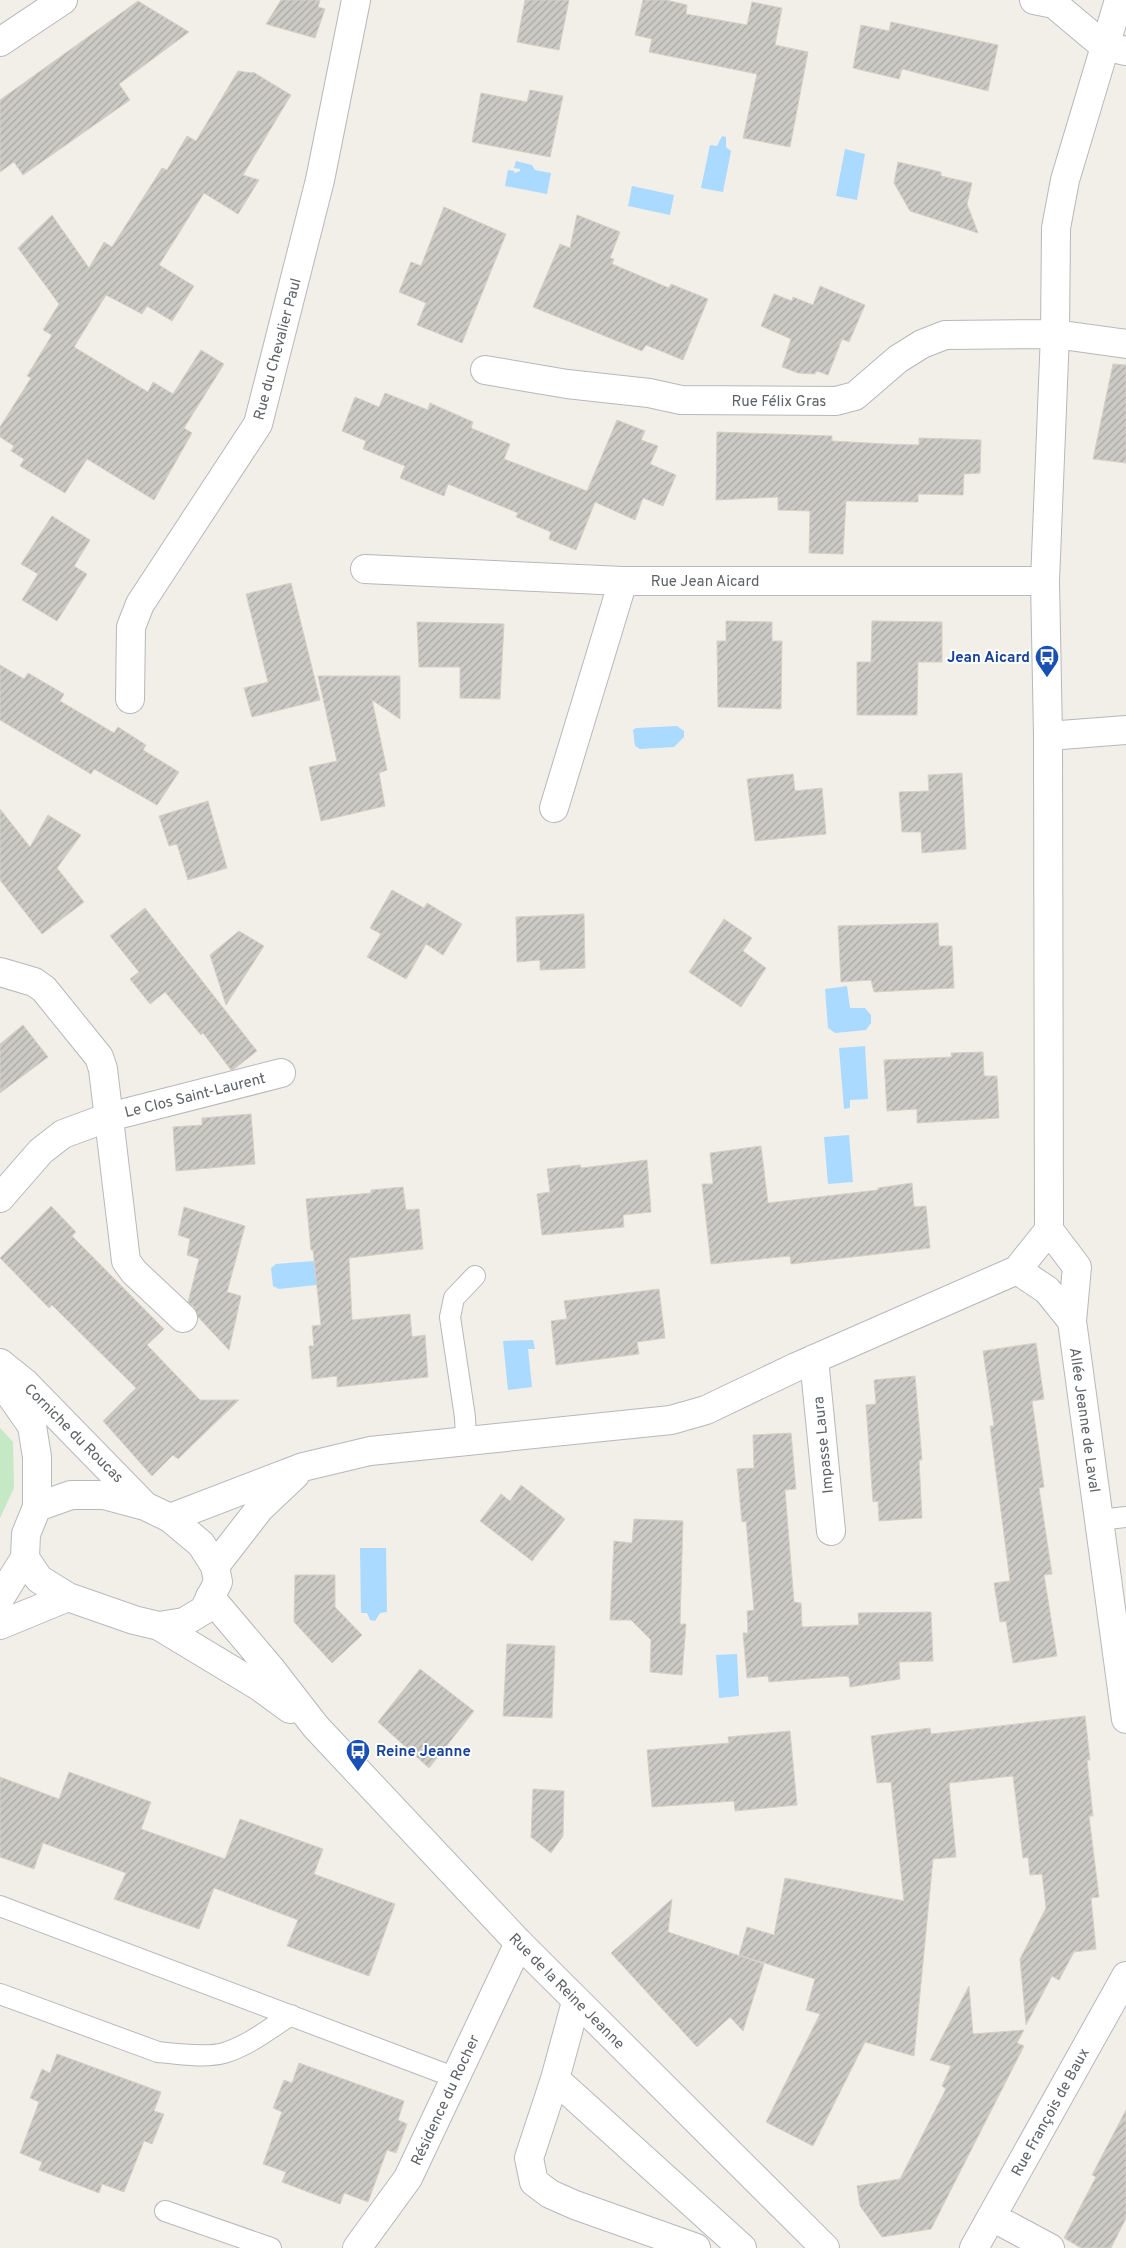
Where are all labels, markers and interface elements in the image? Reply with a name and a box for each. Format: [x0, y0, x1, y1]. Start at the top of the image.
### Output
street label: Rue du Chevalier Paul [250, 276, 307, 422]
street label: Rue Félix Gras [732, 393, 826, 412]
street label: Rue Jean Aicard [651, 573, 759, 592]
bus stop icon: Jean Aicard [1034, 644, 1060, 678]
place label: Jean Aicard [947, 649, 1030, 668]
street label: Le Clos Saint-Laurent [123, 1070, 268, 1123]
street label: Allée Jeanne de Laval [1064, 1346, 1103, 1494]
street label: Corniche du Roucas [19, 1380, 127, 1488]
street label: Impasse Laura [810, 1395, 839, 1494]
bus stop icon: Reine Jeanne [345, 1738, 371, 1772]
place label: Reine Jeanne [376, 1743, 471, 1762]
street label: Rue de la Reine Jeanne [504, 1930, 628, 2054]
street label: Résidence du Rocher [408, 2032, 485, 2169]
street label: Rue François de Baux [1008, 2045, 1095, 2180]

